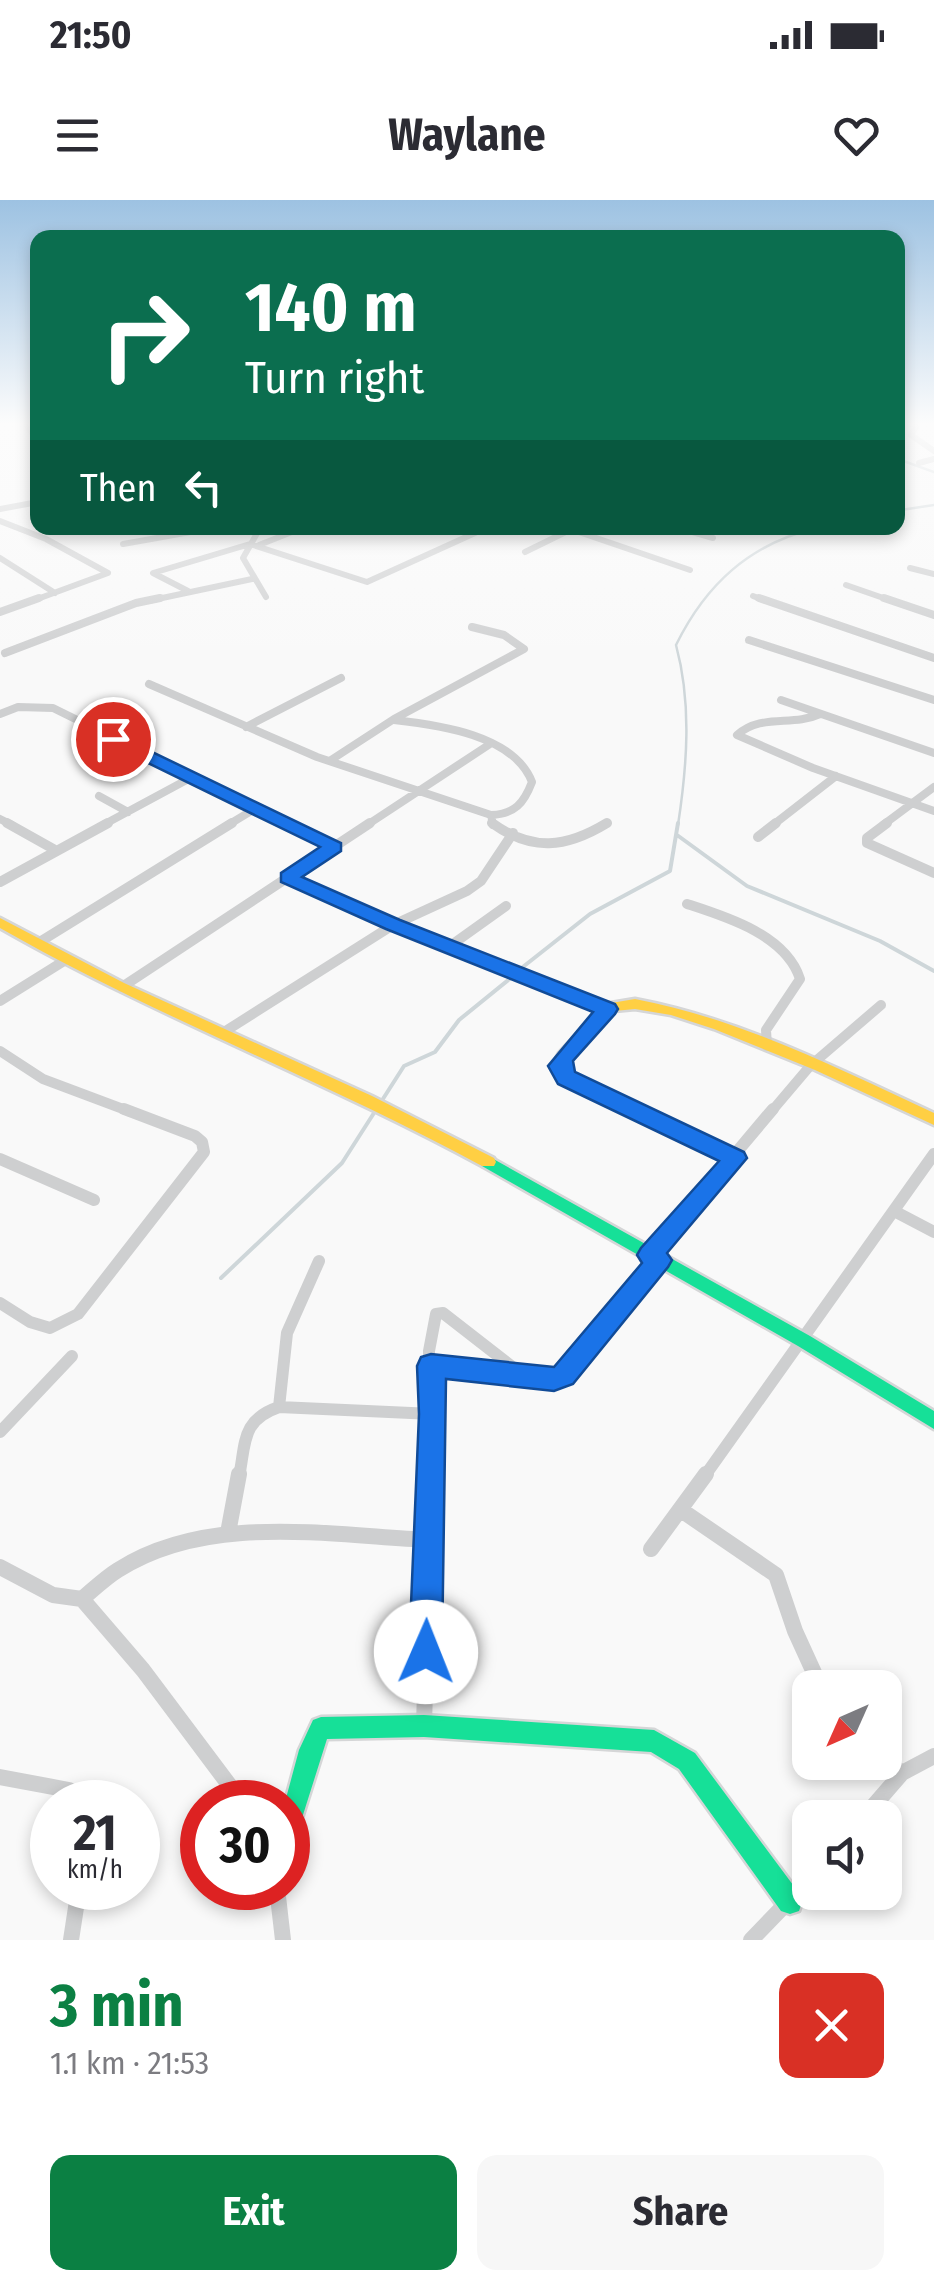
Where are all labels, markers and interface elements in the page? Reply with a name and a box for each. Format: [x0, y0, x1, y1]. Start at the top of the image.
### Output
text: 21:50 [50, 12, 131, 58]
icon: menu [50, 108, 105, 163]
text: Waylane [388, 108, 546, 162]
icon: heart [829, 108, 884, 163]
text: 140 m [245, 266, 417, 350]
icon: right [80, 270, 210, 400]
text: Turn right [245, 351, 424, 405]
icon: left [176, 460, 231, 515]
text: Then [80, 465, 156, 511]
pin [71, 697, 156, 782]
icon: arrive [86, 712, 141, 767]
position arrow [374, 1600, 478, 1704]
north arrow [792, 1670, 902, 1780]
map controls [792, 1670, 902, 1910]
speed limit sign: 30 [180, 1780, 310, 1910]
button: sound [792, 1800, 902, 1910]
text: 21 [73, 1803, 117, 1863]
text: km/h [67, 1855, 123, 1885]
text: 3 min [50, 1970, 184, 2042]
button: close [779, 1973, 884, 2078]
text: 1.1 km · 21:53 [50, 2044, 209, 2082]
button: Exit [50, 2155, 457, 2270]
button: Share [477, 2155, 884, 2270]

